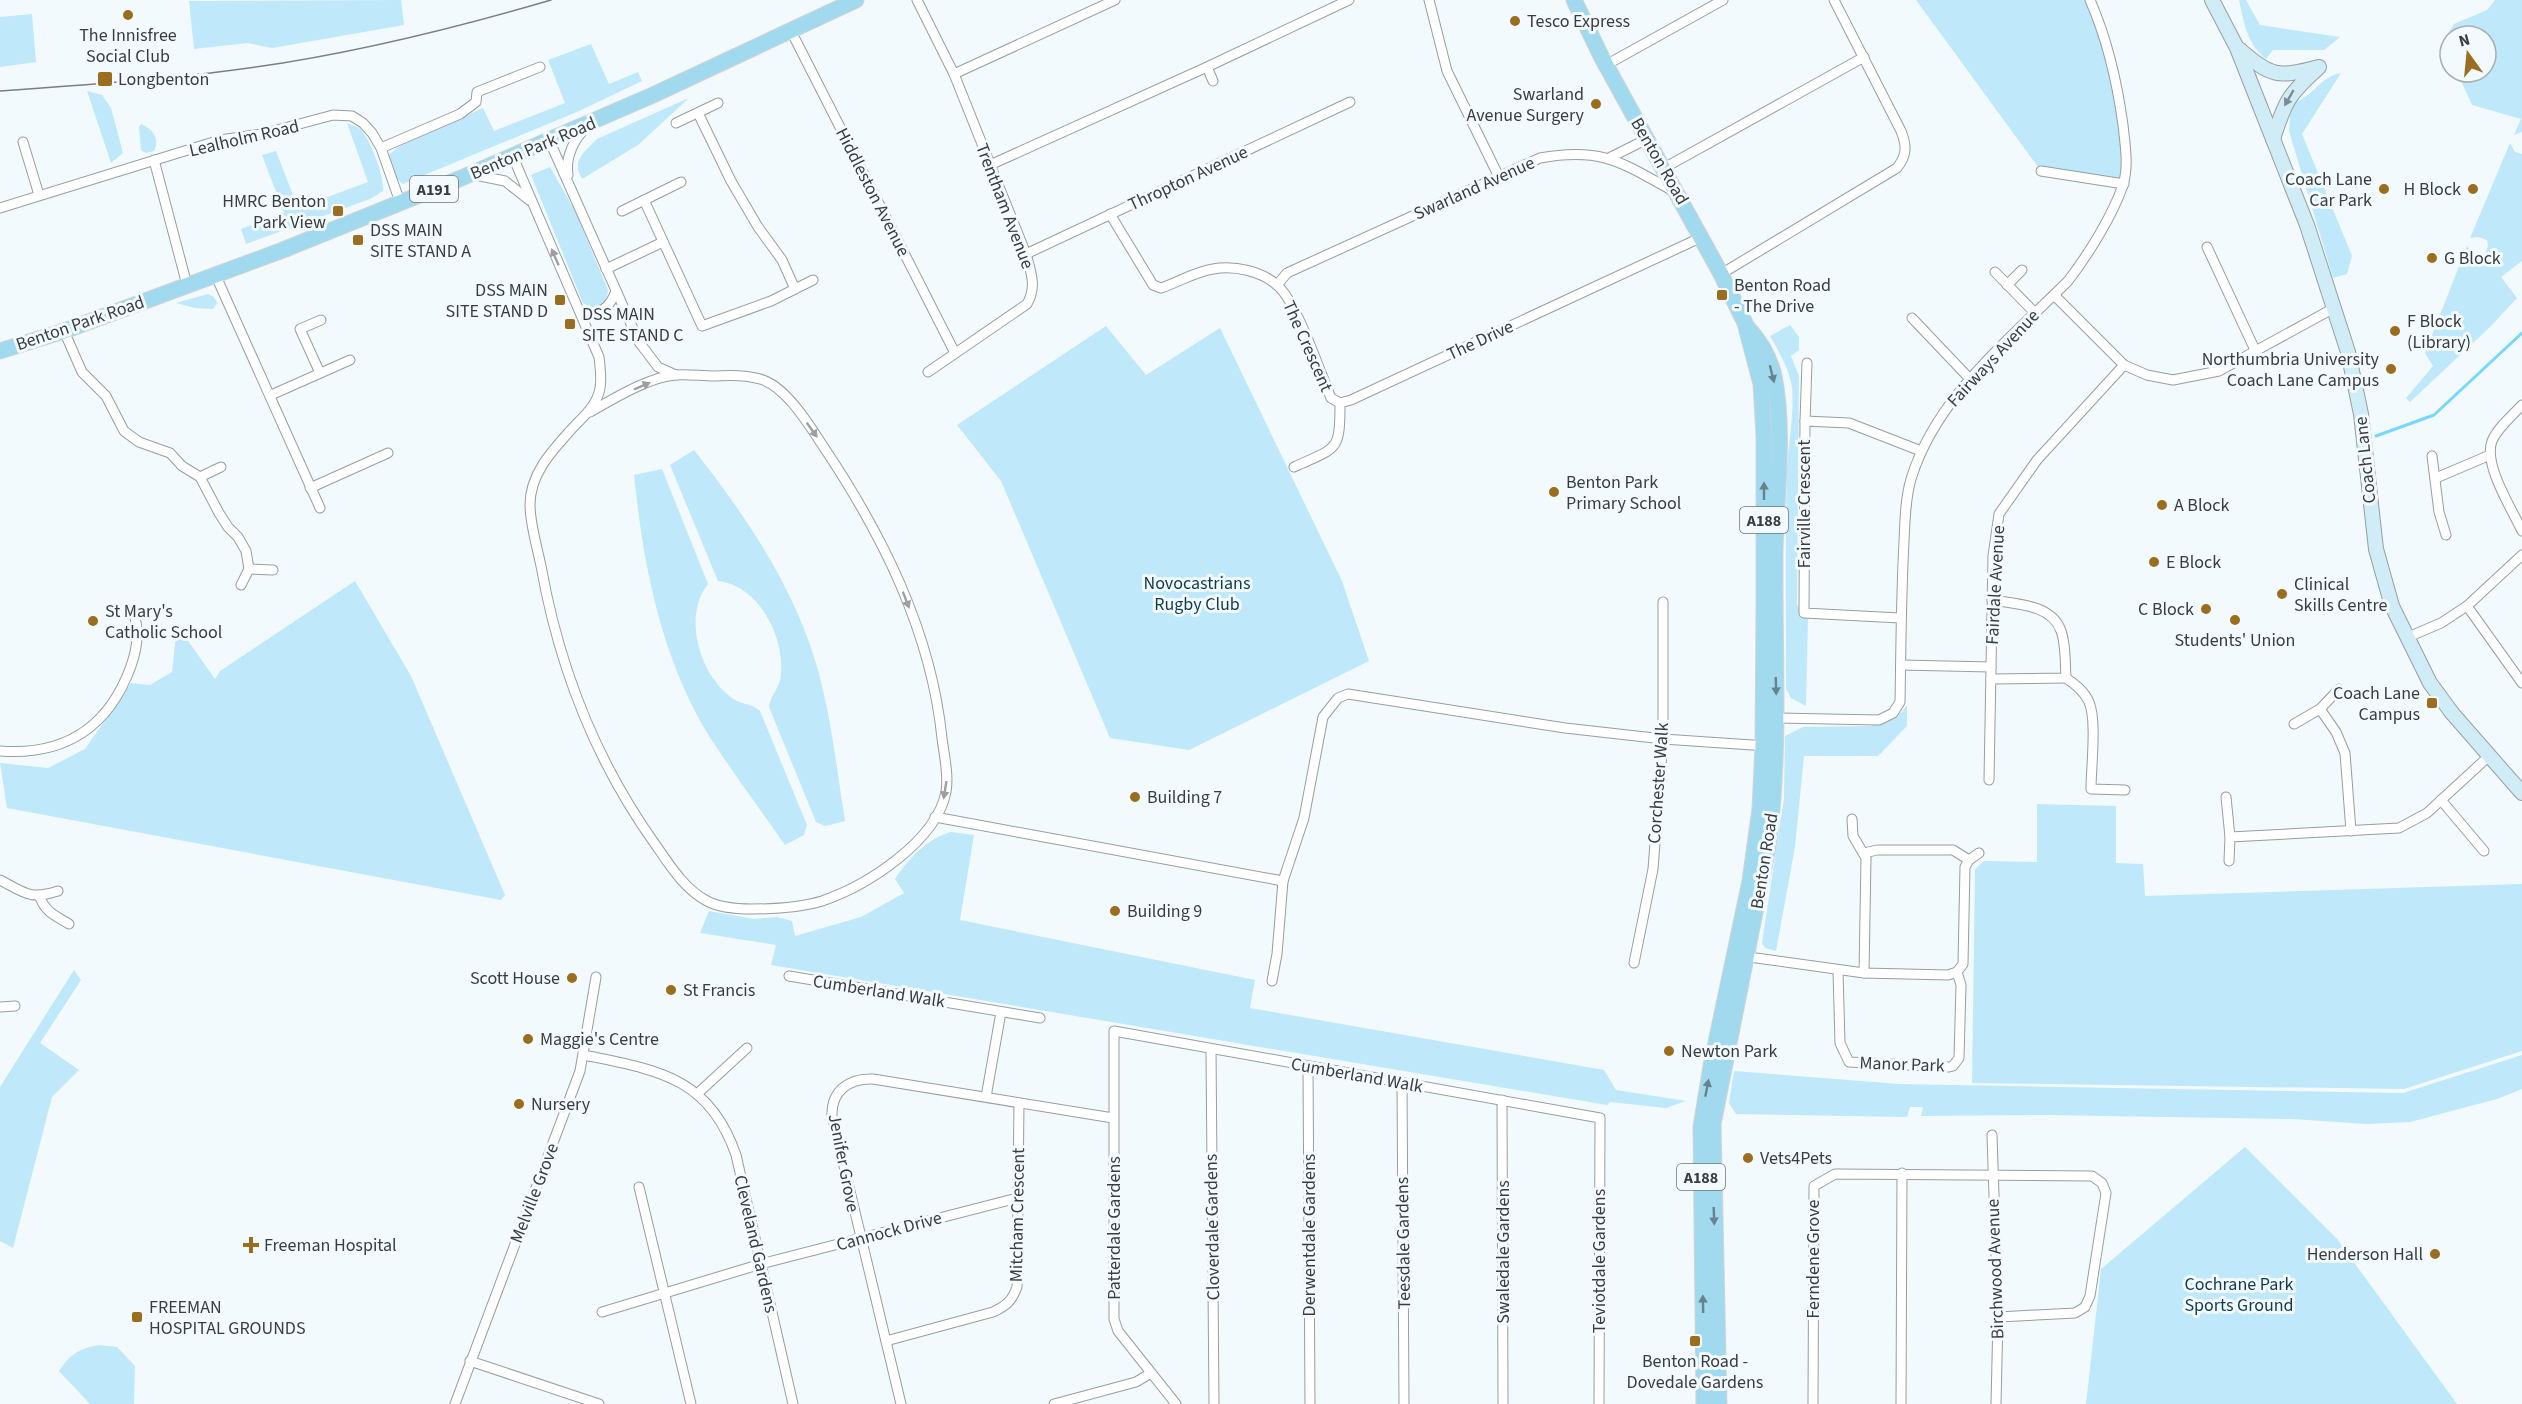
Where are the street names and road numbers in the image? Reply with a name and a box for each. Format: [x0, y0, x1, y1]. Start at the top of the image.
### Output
street label: Benton Park Road [467, 111, 600, 186]
street label: Benton Road [1624, 113, 1695, 210]
street label: Lealholm Road [187, 114, 302, 163]
street label: Hiddleston Avenue [829, 124, 916, 261]
street label: Trentham Avenue [969, 140, 1040, 273]
street label: Thropton Avenue [1124, 140, 1252, 217]
street label: Swarland Avenue [1410, 151, 1539, 226]
road number: A191 [410, 176, 458, 202]
street label: Benton Park Road [13, 290, 148, 357]
street label: The Crescent [1276, 297, 1339, 396]
street label: Fairways Avenue [1942, 304, 2045, 413]
street label: The Drive [1443, 314, 1518, 367]
street label: Coach Lane [2349, 415, 2382, 505]
street label: Fairville Crescent [1792, 440, 1817, 568]
road number: A188 [1740, 507, 1788, 533]
street label: Fairdale Avenue [1980, 525, 2011, 645]
street label: Corchester Walk [1642, 722, 1675, 844]
street label: Benton Road [1745, 811, 1784, 911]
street label: Cumberland Walk [811, 969, 947, 1014]
street label: Manor Park [1859, 1051, 1945, 1078]
street label: Cumberland Walk [1289, 1052, 1425, 1099]
street label: Jenifer Grove [822, 1112, 865, 1215]
street label: Melville Grove [504, 1139, 565, 1247]
street label: Mitcham Crescent [1004, 1148, 1031, 1282]
street label: Cloverdale Gardens [1199, 1153, 1226, 1301]
street label: Derwentdale Gardens [1297, 1154, 1322, 1316]
street label: Patterdale Gardens [1102, 1156, 1127, 1300]
road number: A188 [1677, 1164, 1725, 1190]
street label: Cleveland Gardens [727, 1173, 784, 1316]
street label: Teesdale Gardens [1390, 1176, 1417, 1309]
street label: Swaledale Gardens [1491, 1180, 1516, 1324]
street label: Teviotdale Gardens [1587, 1189, 1612, 1333]
street label: Birchwood Avenue [1981, 1198, 2010, 1340]
street label: Ferndene Grove [1801, 1199, 1826, 1319]
street label: Cannock Drive [833, 1205, 945, 1258]

